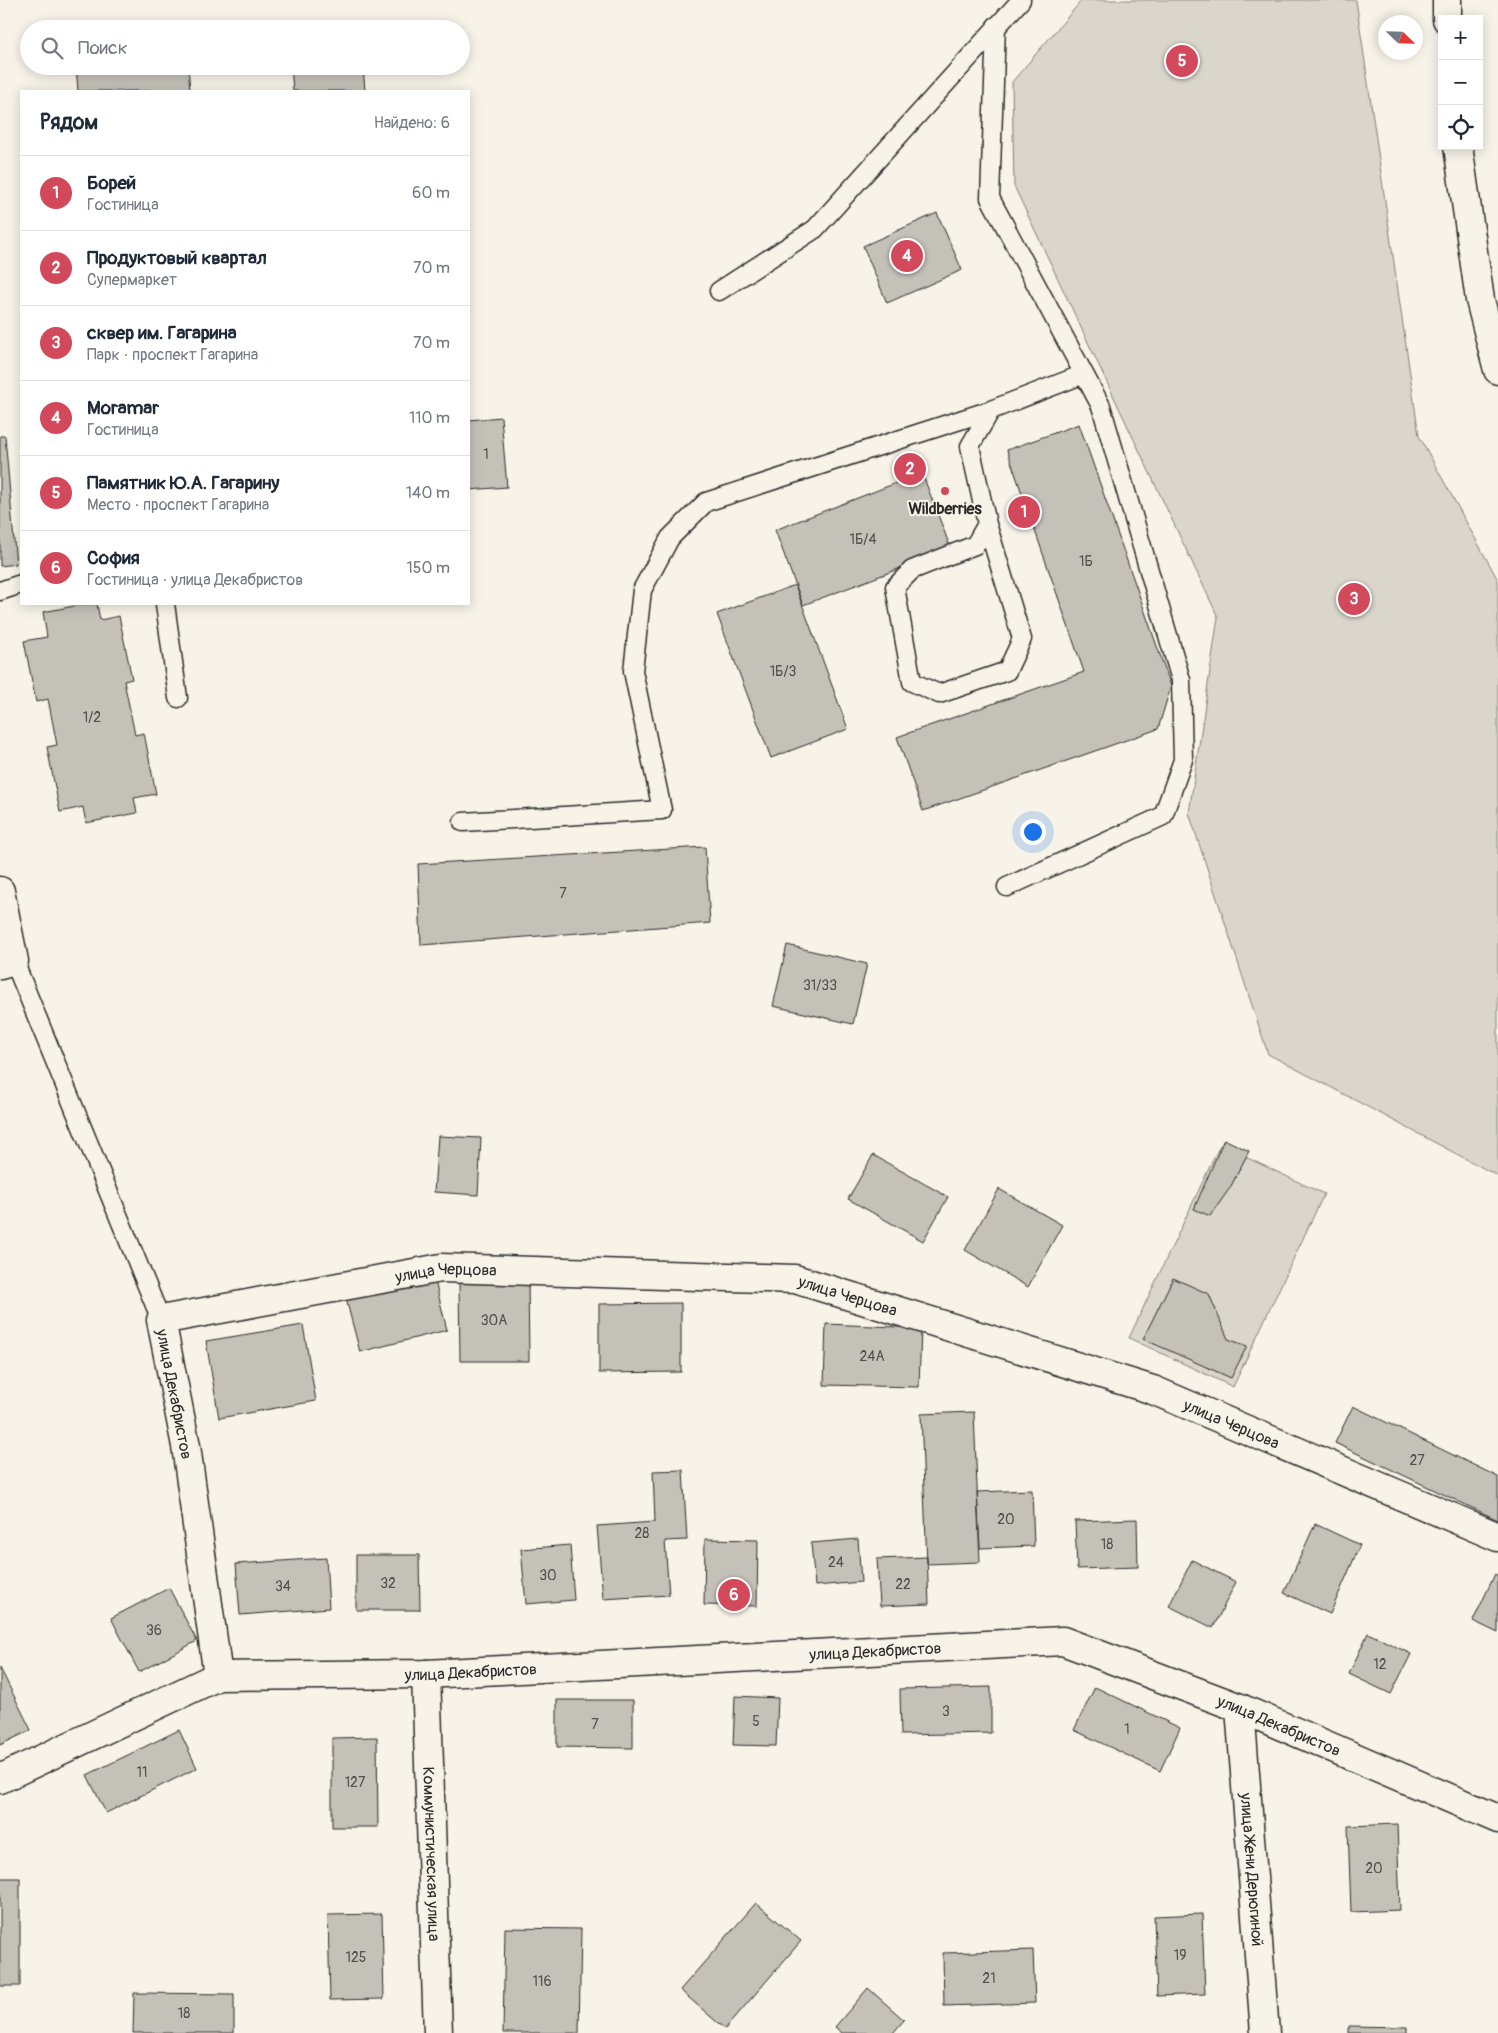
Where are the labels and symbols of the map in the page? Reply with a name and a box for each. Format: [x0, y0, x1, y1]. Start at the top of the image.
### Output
north arrow [1378, 15, 1423, 60]
pin: 5 [1166, 42, 1198, 80]
pin: 4 [891, 237, 923, 275]
house number: 1 [483, 446, 489, 463]
pin: 2 [894, 450, 926, 488]
marker: Wildberries [939, 485, 951, 497]
pin: 1 [1008, 493, 1040, 531]
place label: Wildberries [908, 499, 982, 519]
house number: 1Б/4 [849, 531, 877, 548]
house number: 1Б [1079, 553, 1093, 570]
pin: 3 [1338, 580, 1370, 618]
house number: 1Б/3 [770, 663, 797, 680]
house number: 1/2 [83, 709, 101, 726]
your location [1020, 819, 1046, 845]
house number: 7 [559, 885, 567, 902]
house number: 31/33 [803, 977, 837, 994]
street label: улица Черцова [392, 1259, 497, 1288]
street label: улица Черцова [795, 1271, 899, 1321]
house number: 30А [481, 1312, 507, 1329]
street label: улица Декабристов [151, 1326, 196, 1461]
house number: 24А [859, 1348, 885, 1365]
street label: улица Черцова [1179, 1395, 1282, 1454]
house number: 27 [1409, 1452, 1425, 1469]
house number: 20 [997, 1511, 1015, 1528]
house number: 28 [635, 1525, 649, 1542]
house number: 18 [1101, 1536, 1113, 1553]
house number: 24 [828, 1554, 844, 1571]
house number: 30 [539, 1567, 557, 1584]
house number: 32 [380, 1575, 396, 1592]
pin: 6 [718, 1576, 750, 1614]
house number: 22 [895, 1576, 911, 1593]
house number: 34 [275, 1578, 291, 1595]
house number: 36 [146, 1622, 162, 1639]
street label: улица Декабристов [808, 1638, 942, 1665]
house number: 12 [1373, 1656, 1387, 1673]
street label: улица Декабристов [404, 1659, 537, 1685]
street label: улица Декабристов [1213, 1691, 1344, 1761]
house number: 3 [942, 1703, 950, 1720]
house number: 5 [752, 1713, 760, 1730]
house number: 7 [591, 1716, 599, 1733]
house number: 1 [1124, 1721, 1130, 1738]
house number: 11 [137, 1764, 147, 1781]
street label: Коммунистическая улица [418, 1766, 444, 1941]
house number: 127 [345, 1774, 366, 1791]
street label: улица Жени Дерюгиной [1235, 1791, 1267, 1947]
house number: 20 [1365, 1860, 1383, 1877]
house number: 19 [1174, 1947, 1186, 1964]
house number: 125 [346, 1949, 366, 1966]
house number: 21 [982, 1970, 996, 1987]
house number: 116 [532, 1973, 552, 1990]
house number: 18 [178, 2005, 190, 2022]

